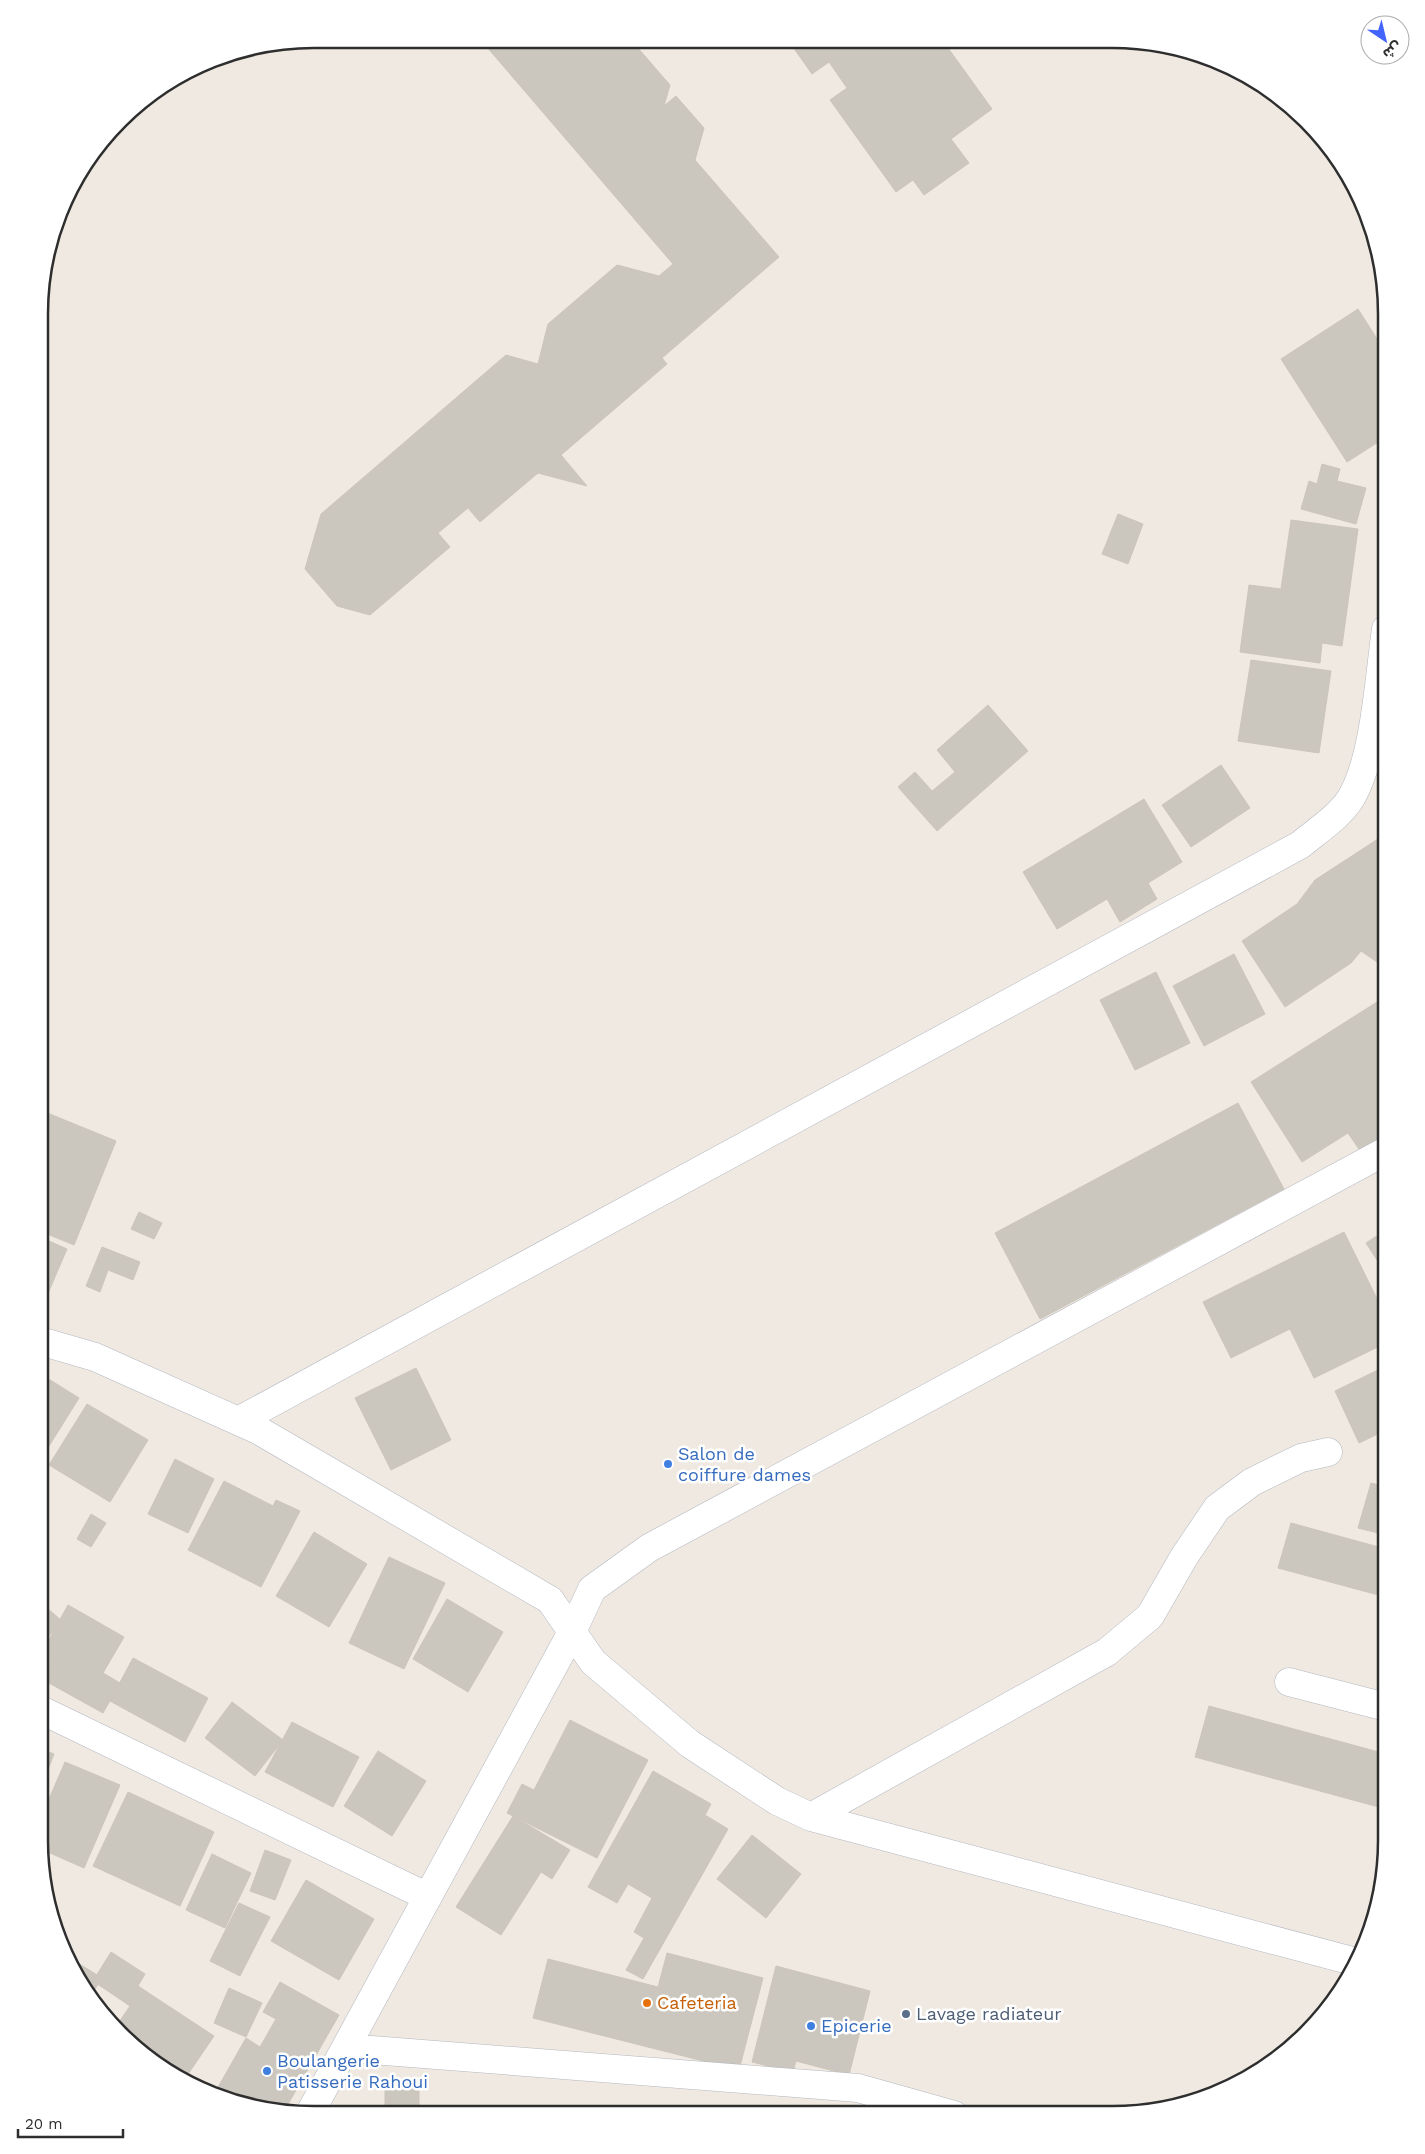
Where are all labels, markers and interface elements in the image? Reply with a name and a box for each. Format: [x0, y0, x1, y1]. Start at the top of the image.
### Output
north arrow [1360, 15, 1410, 65]
text: ش [1380, 39, 1405, 63]
place label: Salon de coiffure dames [678, 1443, 811, 1485]
marker: Salon de coiffure dames [662, 1458, 674, 1470]
place label: Cafeteria [657, 1992, 737, 2013]
marker: Cafeteria [641, 1997, 653, 2009]
place label: Lavage radiateur [916, 2003, 1062, 2024]
marker: Lavage radiateur [900, 2008, 912, 2020]
place label: Epicerie [821, 2015, 892, 2036]
marker: Epicerie [805, 2020, 817, 2032]
place label: Boulangerie Patisserie Rahoui [277, 2050, 428, 2092]
marker: Boulangerie Patisserie Rahoui [261, 2065, 273, 2077]
scale bar [18, 2106, 122, 2138]
text: 20 m [25, 2115, 63, 2133]

